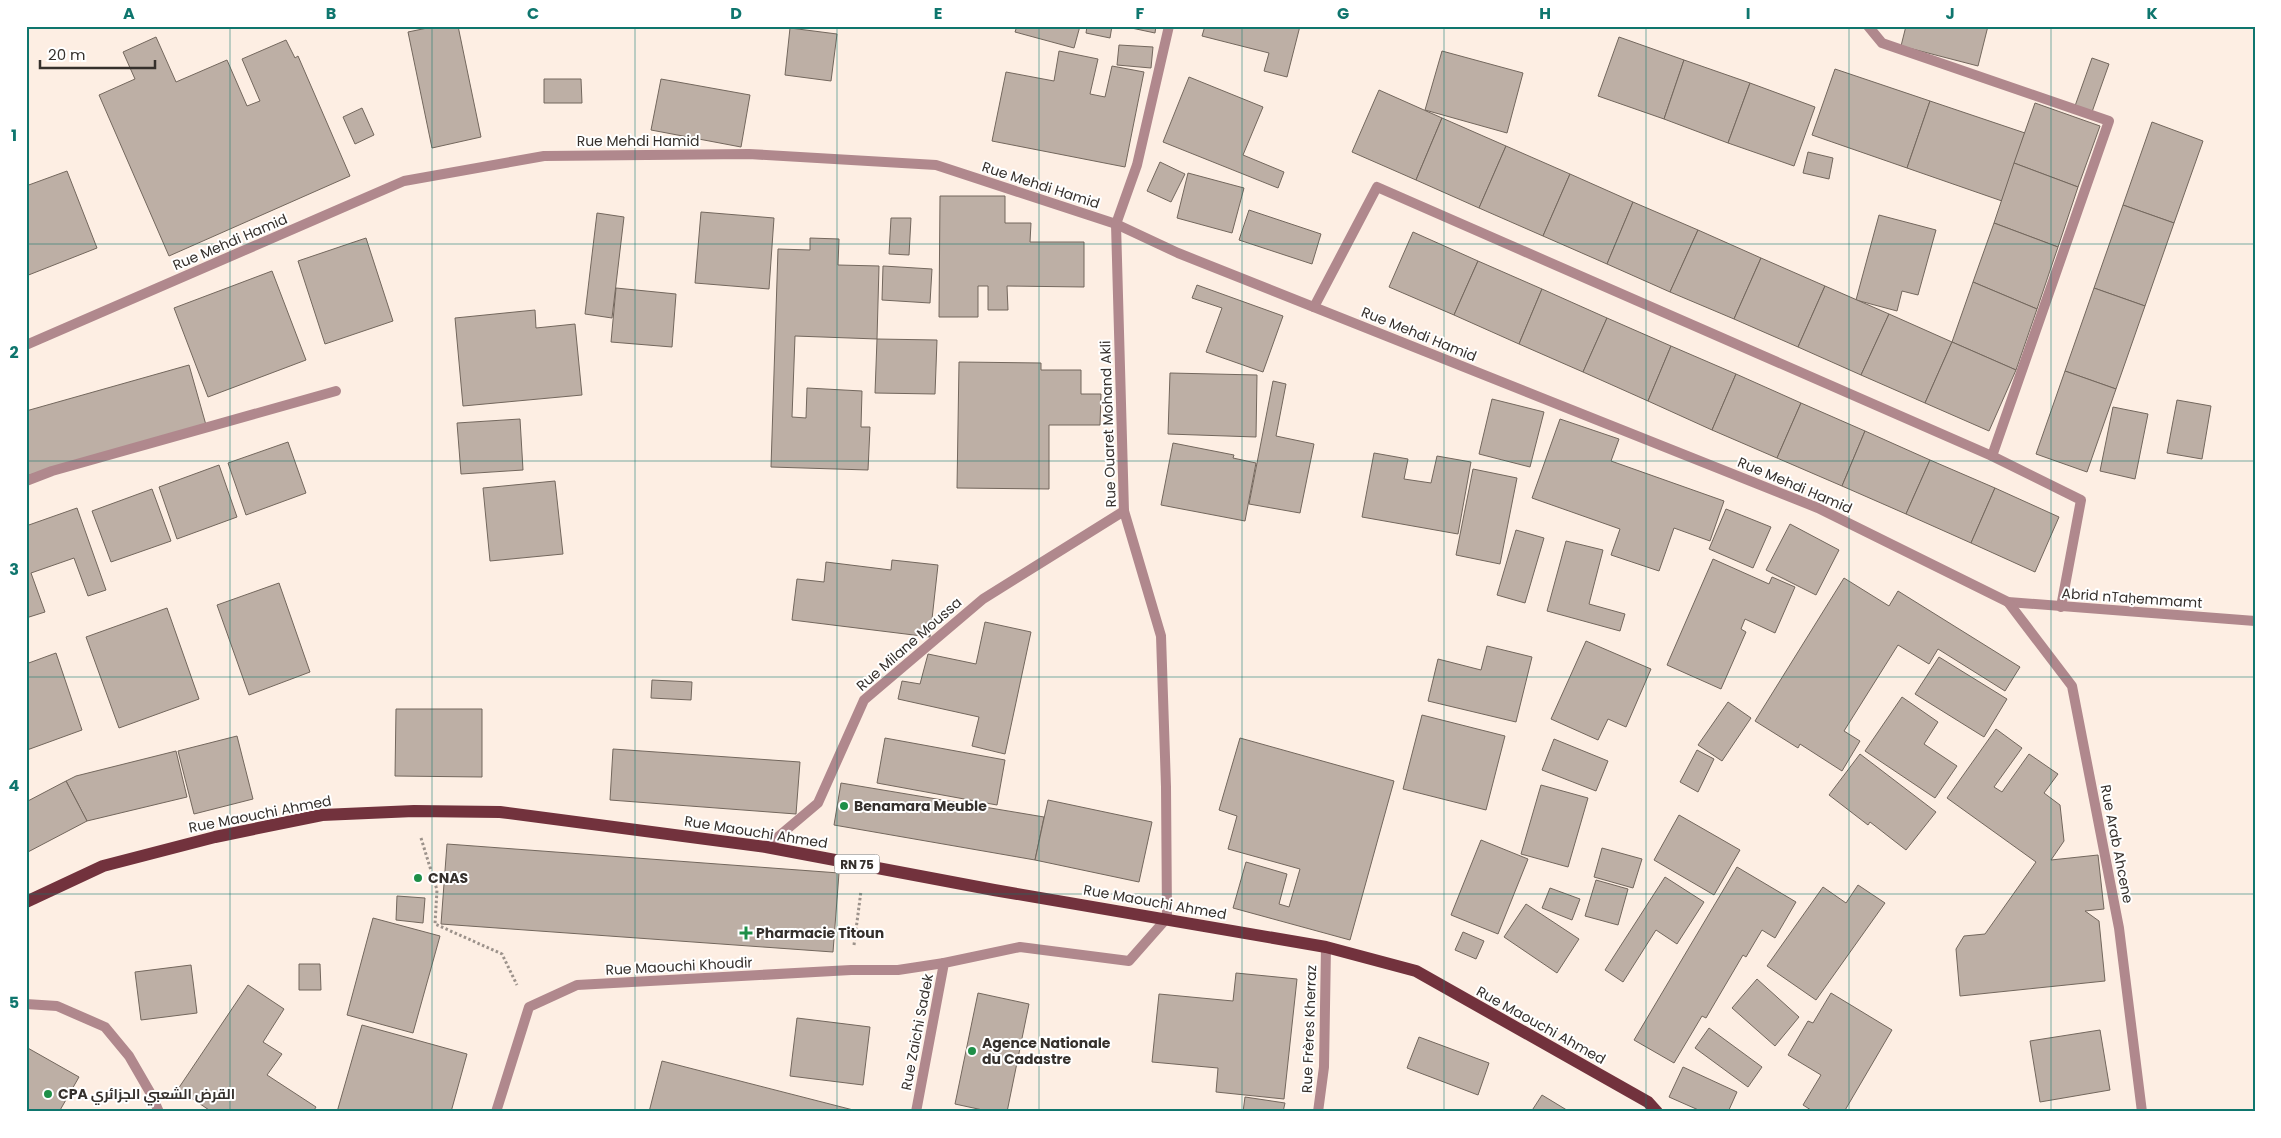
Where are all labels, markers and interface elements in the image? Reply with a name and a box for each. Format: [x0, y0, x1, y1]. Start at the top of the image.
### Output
text: A [123, 2, 135, 25]
text: B [326, 2, 336, 25]
text: C [527, 2, 539, 25]
text: D [730, 2, 742, 25]
text: E [934, 2, 942, 25]
text: F [1136, 2, 1145, 25]
text: G [1337, 2, 1349, 25]
text: H [1539, 2, 1551, 25]
text: I [1746, 2, 1750, 25]
text: J [1945, 2, 1955, 25]
text: K [2146, 2, 2158, 25]
scale bar [40, 38, 155, 70]
text: 20 m [48, 44, 86, 65]
text: 1 [11, 124, 17, 147]
street label: Rue Mehdi Hamid [577, 131, 699, 151]
street label: Rue Mehdi Hamid [980, 157, 1102, 213]
street label: Rue Mehdi Hamid [170, 209, 290, 275]
street label: Rue Mehdi Hamid [1358, 302, 1480, 366]
street label: Rue Ouaret Mohand Akli [1095, 340, 1121, 508]
text: 2 [9, 341, 19, 364]
street label: Rue Mehdi Hamid [1735, 452, 1855, 518]
text: 3 [9, 558, 19, 581]
street label: Abrid nTaḥemmamt [2061, 583, 2203, 613]
street label: Rue Milane Moussa [852, 593, 966, 695]
text: 4 [9, 774, 20, 797]
street label: Rue Arab Ahcene [2096, 783, 2138, 905]
street label: Rue Maouchi Ahmed [187, 790, 333, 838]
place label: Benamara Meuble [854, 796, 987, 816]
marker: Benamara Meuble [838, 800, 850, 812]
street label: Rue Maouchi Ahmed [683, 811, 829, 853]
road number: RN 75 [834, 854, 880, 874]
place label: CNAS [428, 868, 469, 888]
marker: CNAS [412, 872, 424, 884]
street label: Rue Maouchi Ahmed [1082, 880, 1228, 924]
place label: Pharmacie Titoun [756, 923, 884, 943]
marker: Pharmacie Titoun [740, 927, 752, 939]
street label: Rue Maouchi Khoudir [605, 952, 753, 980]
street label: Rue Frères Kherraz [1297, 965, 1321, 1093]
street label: Rue Zaichi Sadek [896, 971, 938, 1092]
street label: Rue Maouchi Ahmed [1473, 981, 1609, 1069]
text: 5 [9, 991, 19, 1014]
place label: Agence Nationale du Cadastre [982, 1033, 1111, 1069]
marker: Agence Nationale du Cadastre [966, 1045, 978, 1057]
place label: CPA القرض الشعبي الجزائري [58, 1084, 235, 1106]
marker: CPA القرض الشعبي الجزائري [42, 1088, 54, 1100]

